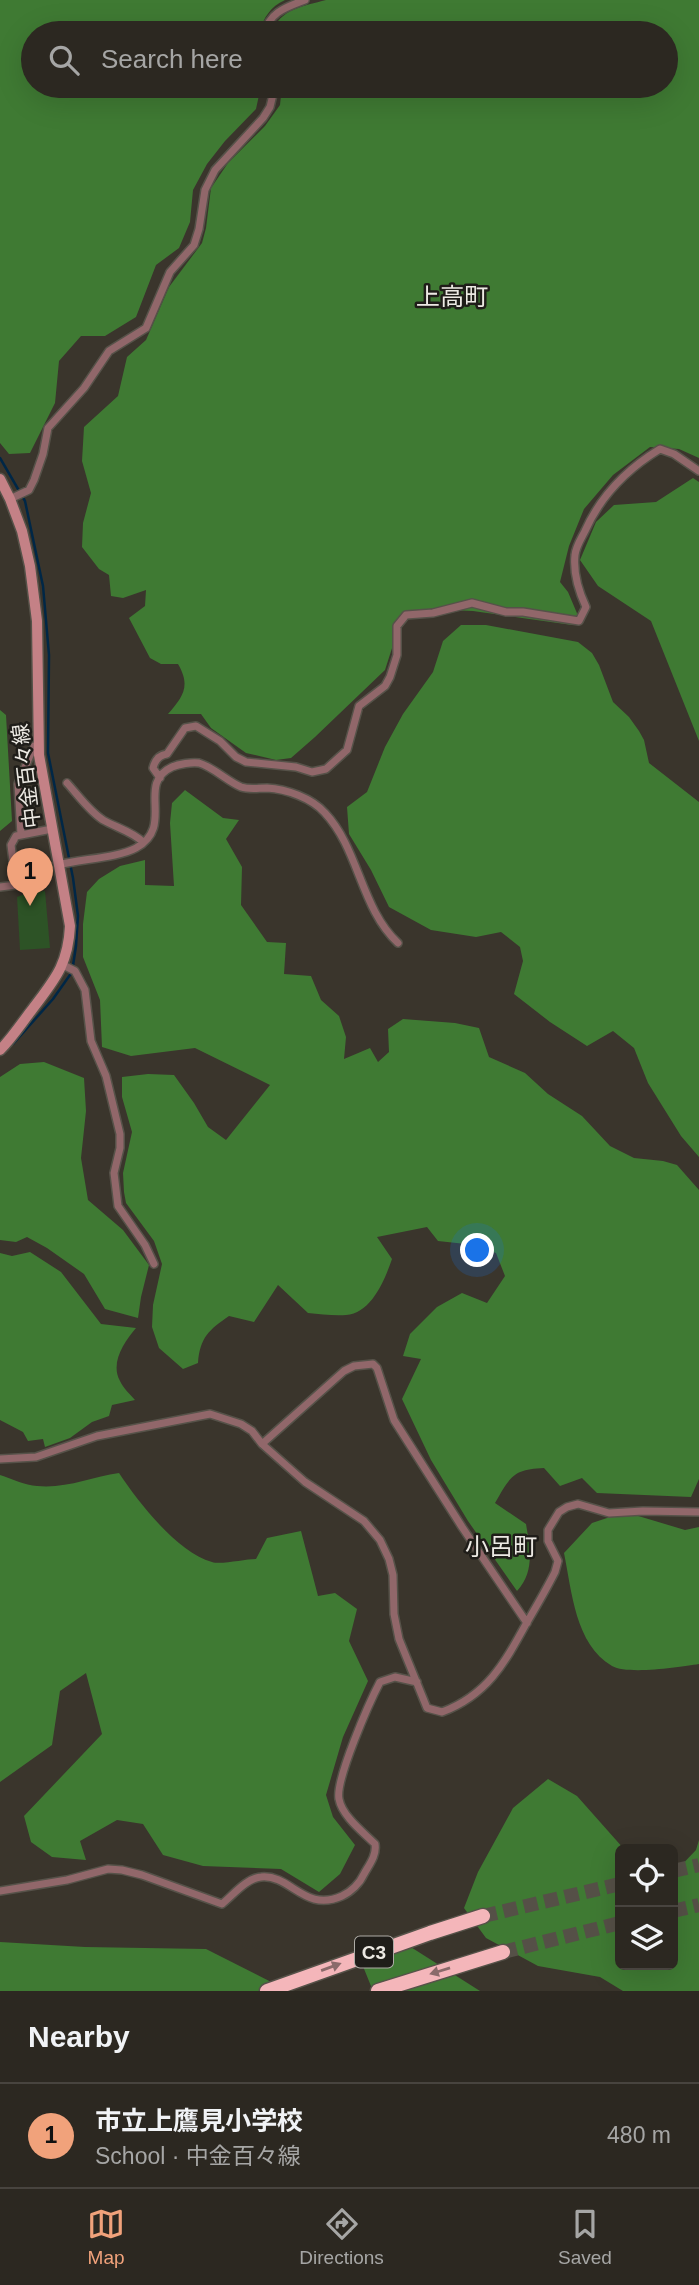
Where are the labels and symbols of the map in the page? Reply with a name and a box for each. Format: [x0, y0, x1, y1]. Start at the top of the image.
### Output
district label: 上高町 [416, 283, 488, 310]
street label: 中金百々線 [8, 722, 44, 830]
pin: 1 [7, 848, 53, 906]
your location [460, 1233, 494, 1267]
district label: 小呂町 [465, 1533, 537, 1560]
road number: C3 [355, 1936, 393, 1968]
one-way arrow [321, 1961, 342, 1972]
one-way arrow [430, 1966, 451, 1976]

